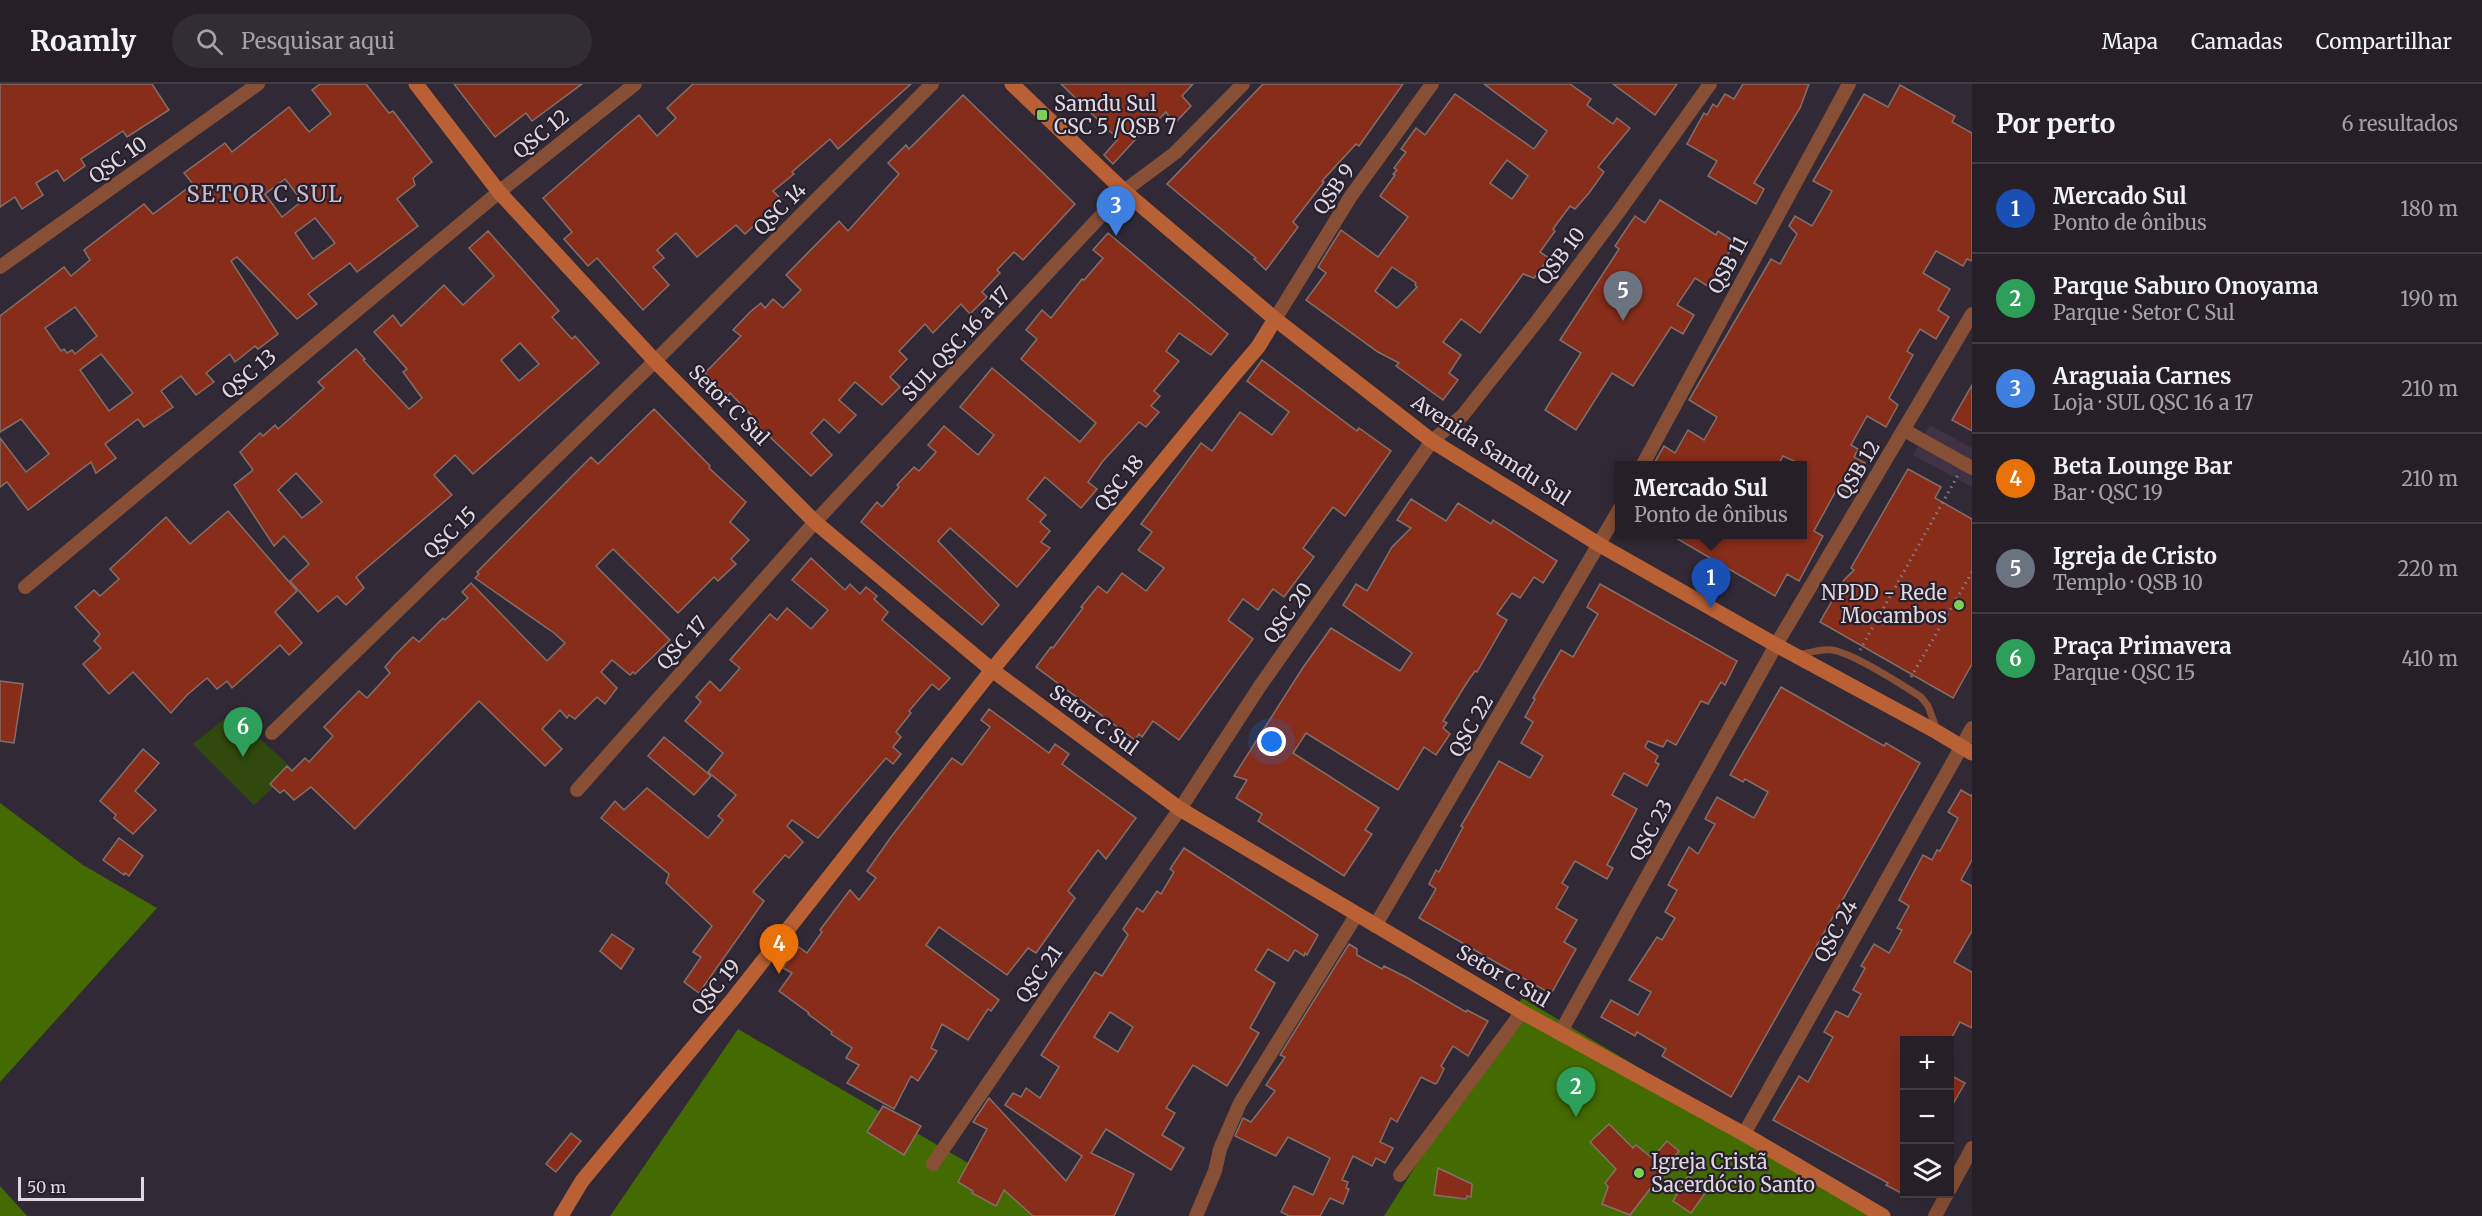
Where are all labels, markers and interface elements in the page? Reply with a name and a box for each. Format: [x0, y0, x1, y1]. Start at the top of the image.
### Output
search box [172, 14, 592, 68]
text: Roamly [30, 23, 136, 59]
icon: search [193, 25, 226, 58]
text: Pesquisar aqui [241, 27, 395, 55]
text: Mapa [2102, 28, 2158, 55]
text: Camadas [2191, 28, 2283, 55]
text: Compartilhar [2316, 28, 2452, 55]
place label: Samdu Sul CSC 5 /QSB 7 [1054, 91, 1176, 139]
street label: QSC 12 [508, 103, 574, 164]
text: Por perto [1996, 107, 2115, 140]
marker: Samdu Sul CSC 5 /QSB 7 [1035, 108, 1049, 122]
text: 6 resultados [2342, 111, 2458, 136]
street label: QSC 10 [84, 131, 152, 189]
street label: QSB 9 [1308, 158, 1360, 219]
street label: QSC 14 [748, 177, 811, 240]
district label: SETOR C SUL [187, 180, 344, 208]
text: Mercado Sul [2053, 182, 2187, 210]
pin: 3 [1096, 186, 1136, 236]
text: 1 [2011, 196, 2020, 221]
text: 180 m [2400, 196, 2458, 221]
text: Ponto de ônibus [2053, 210, 2207, 235]
street label: QSB 10 [1531, 222, 1590, 289]
street label: QSB 11 [1702, 232, 1753, 298]
pin: 5 [1604, 272, 1642, 321]
text: Parque Saburo Onoyama [2053, 272, 2319, 300]
street label: SUL QSC 16 a 17 [896, 281, 1015, 406]
text: 2 [2010, 286, 2021, 311]
text: 190 m [2400, 286, 2458, 311]
text: Parque · Setor C Sul [2053, 300, 2235, 325]
street label: QSC 13 [216, 343, 281, 404]
street label: Setor C Sul [684, 359, 775, 450]
text: Araguaia Carnes [2053, 362, 2231, 390]
text: 3 [2010, 376, 2021, 401]
text: 210 m [2401, 376, 2458, 401]
street label: Avenida Samdu Sul [1406, 388, 1575, 510]
text: Loja · SUL QSC 16 a 17 [2053, 390, 2253, 415]
street label: QSB 12 [1830, 436, 1885, 504]
street label: QSC 18 [1089, 450, 1149, 516]
text: Beta Lounge Bar [2053, 452, 2232, 480]
popup [1615, 461, 1807, 539]
text: 4 [2009, 466, 2022, 491]
text: 210 m [2401, 466, 2458, 491]
text: Mercado Sul [1634, 474, 1768, 502]
text: Bar · QSC 19 [2053, 480, 2163, 505]
street label: QSC 15 [418, 501, 481, 564]
text: Ponto de ônibus [1634, 502, 1788, 527]
text: Igreja de Cristo [2053, 542, 2217, 570]
text: 5 [2010, 556, 2021, 581]
text: 220 m [2398, 556, 2458, 581]
pin: 1 [1692, 558, 1730, 608]
text: Templo · QSB 10 [2053, 570, 2203, 595]
street label: QSC 20 [1258, 577, 1317, 648]
place label: NPDD - Rede Mocambos [1821, 580, 1947, 628]
marker: NPDD - Rede Mocambos [1952, 598, 1966, 612]
street label: QSC 17 [651, 611, 712, 675]
text: Praça Primavera [2053, 632, 2232, 660]
text: 6 [2009, 646, 2022, 671]
text: 410 m [2401, 646, 2458, 671]
text: Parque · QSC 15 [2053, 660, 2195, 685]
street label: Setor C Sul [1045, 679, 1144, 760]
street label: QSC 22 [1443, 690, 1498, 761]
pin: 6 [224, 708, 262, 757]
your location [1257, 727, 1286, 756]
street label: QSC 23 [1623, 794, 1678, 865]
street label: QSC 24 [1808, 895, 1863, 966]
pin: 4 [760, 924, 798, 974]
street label: Setor C Sul [1452, 939, 1554, 1012]
street label: QSC 21 [1010, 940, 1067, 1007]
street label: QSC 19 [686, 954, 746, 1020]
map controls [1900, 1036, 1954, 1198]
button: + [1900, 1036, 1954, 1090]
pin: 2 [1556, 1068, 1596, 1117]
button: − [1900, 1090, 1954, 1144]
button: layers [1900, 1144, 1954, 1198]
place label: Igreja Cristã Sacerdócio Santo [1651, 1149, 1815, 1197]
marker: Igreja Cristã Sacerdócio Santo [1632, 1166, 1646, 1180]
scale bar [18, 1174, 144, 1202]
text: 50 m [27, 1177, 66, 1197]

